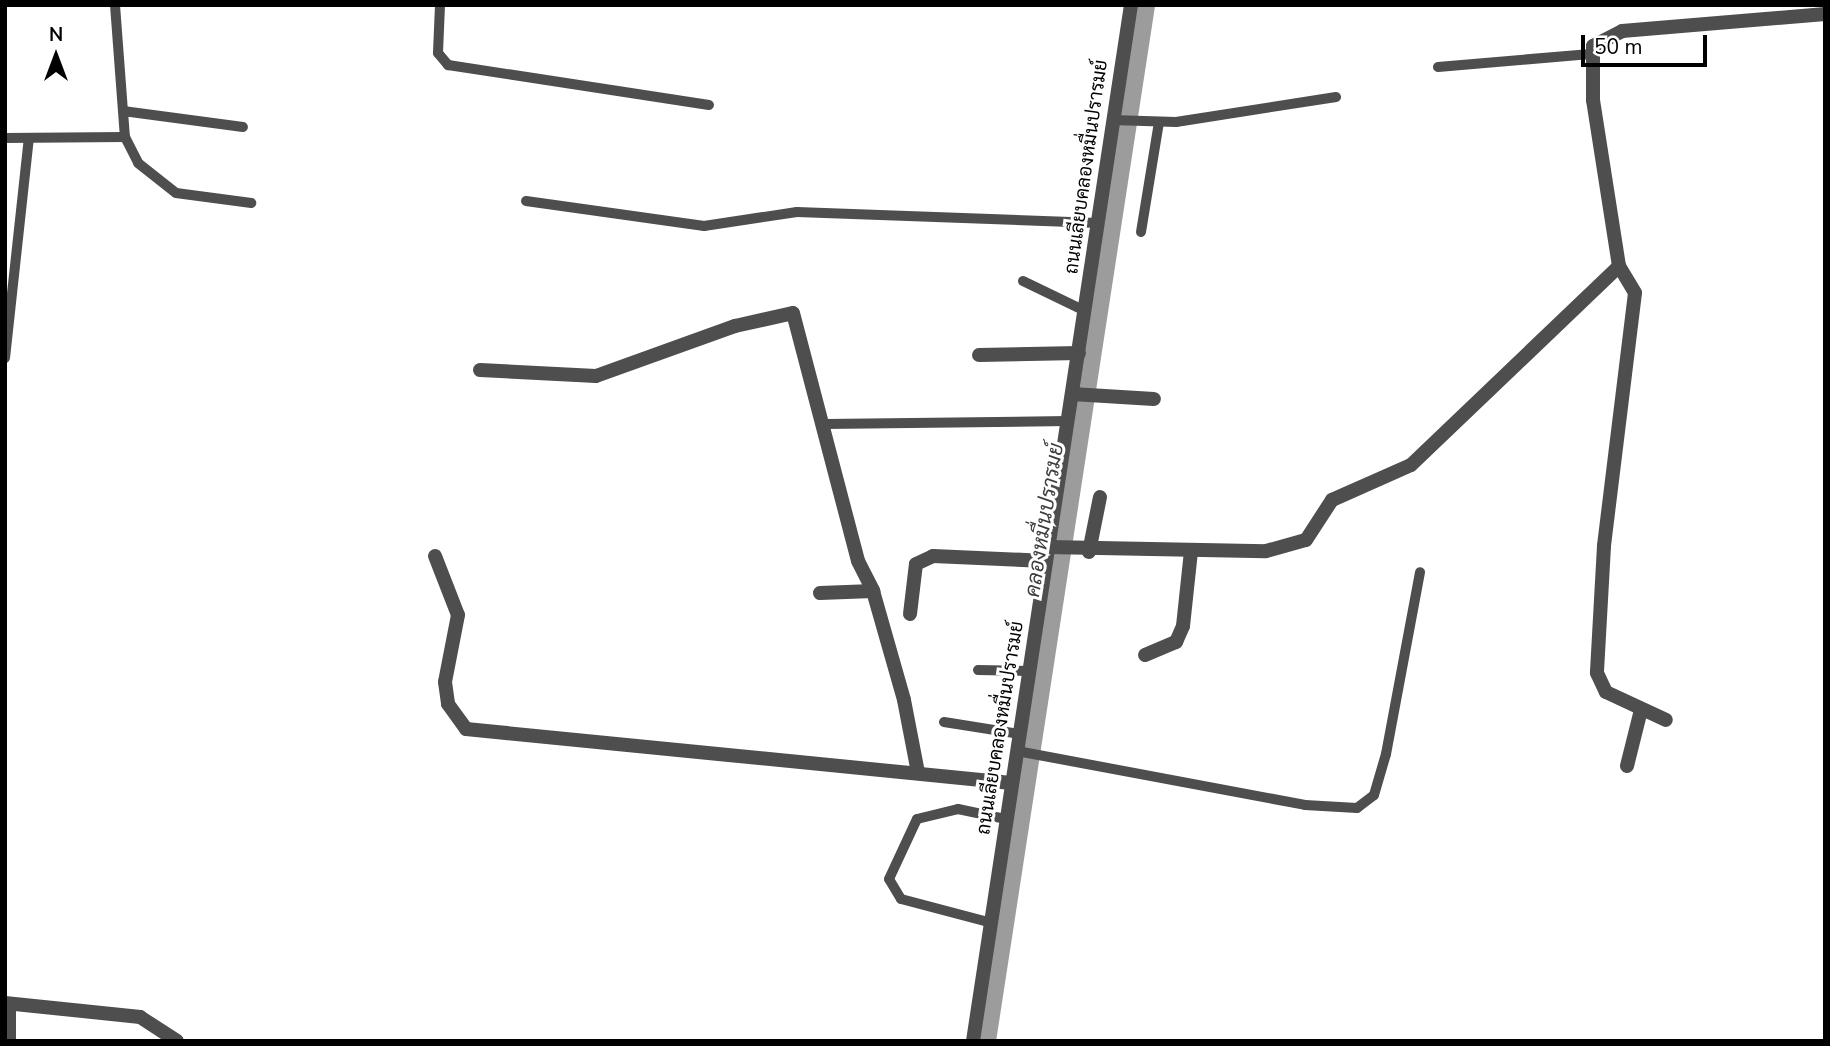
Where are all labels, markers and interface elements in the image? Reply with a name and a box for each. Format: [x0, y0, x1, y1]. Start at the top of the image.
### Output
north arrow [21, 21, 91, 91]
scale bar [1585, 21, 1711, 65]
text: N [49, 22, 63, 48]
text: 50 m [1594, 33, 1643, 61]
street label: ถนนเลียบคลองหมื่นปรารมย์ [1061, 58, 1113, 276]
water label: คลองหมื่นปรารมย์ [1019, 441, 1069, 599]
street label: ถนนเลียบคลองหมื่นปรารมย์ [973, 620, 1029, 836]

